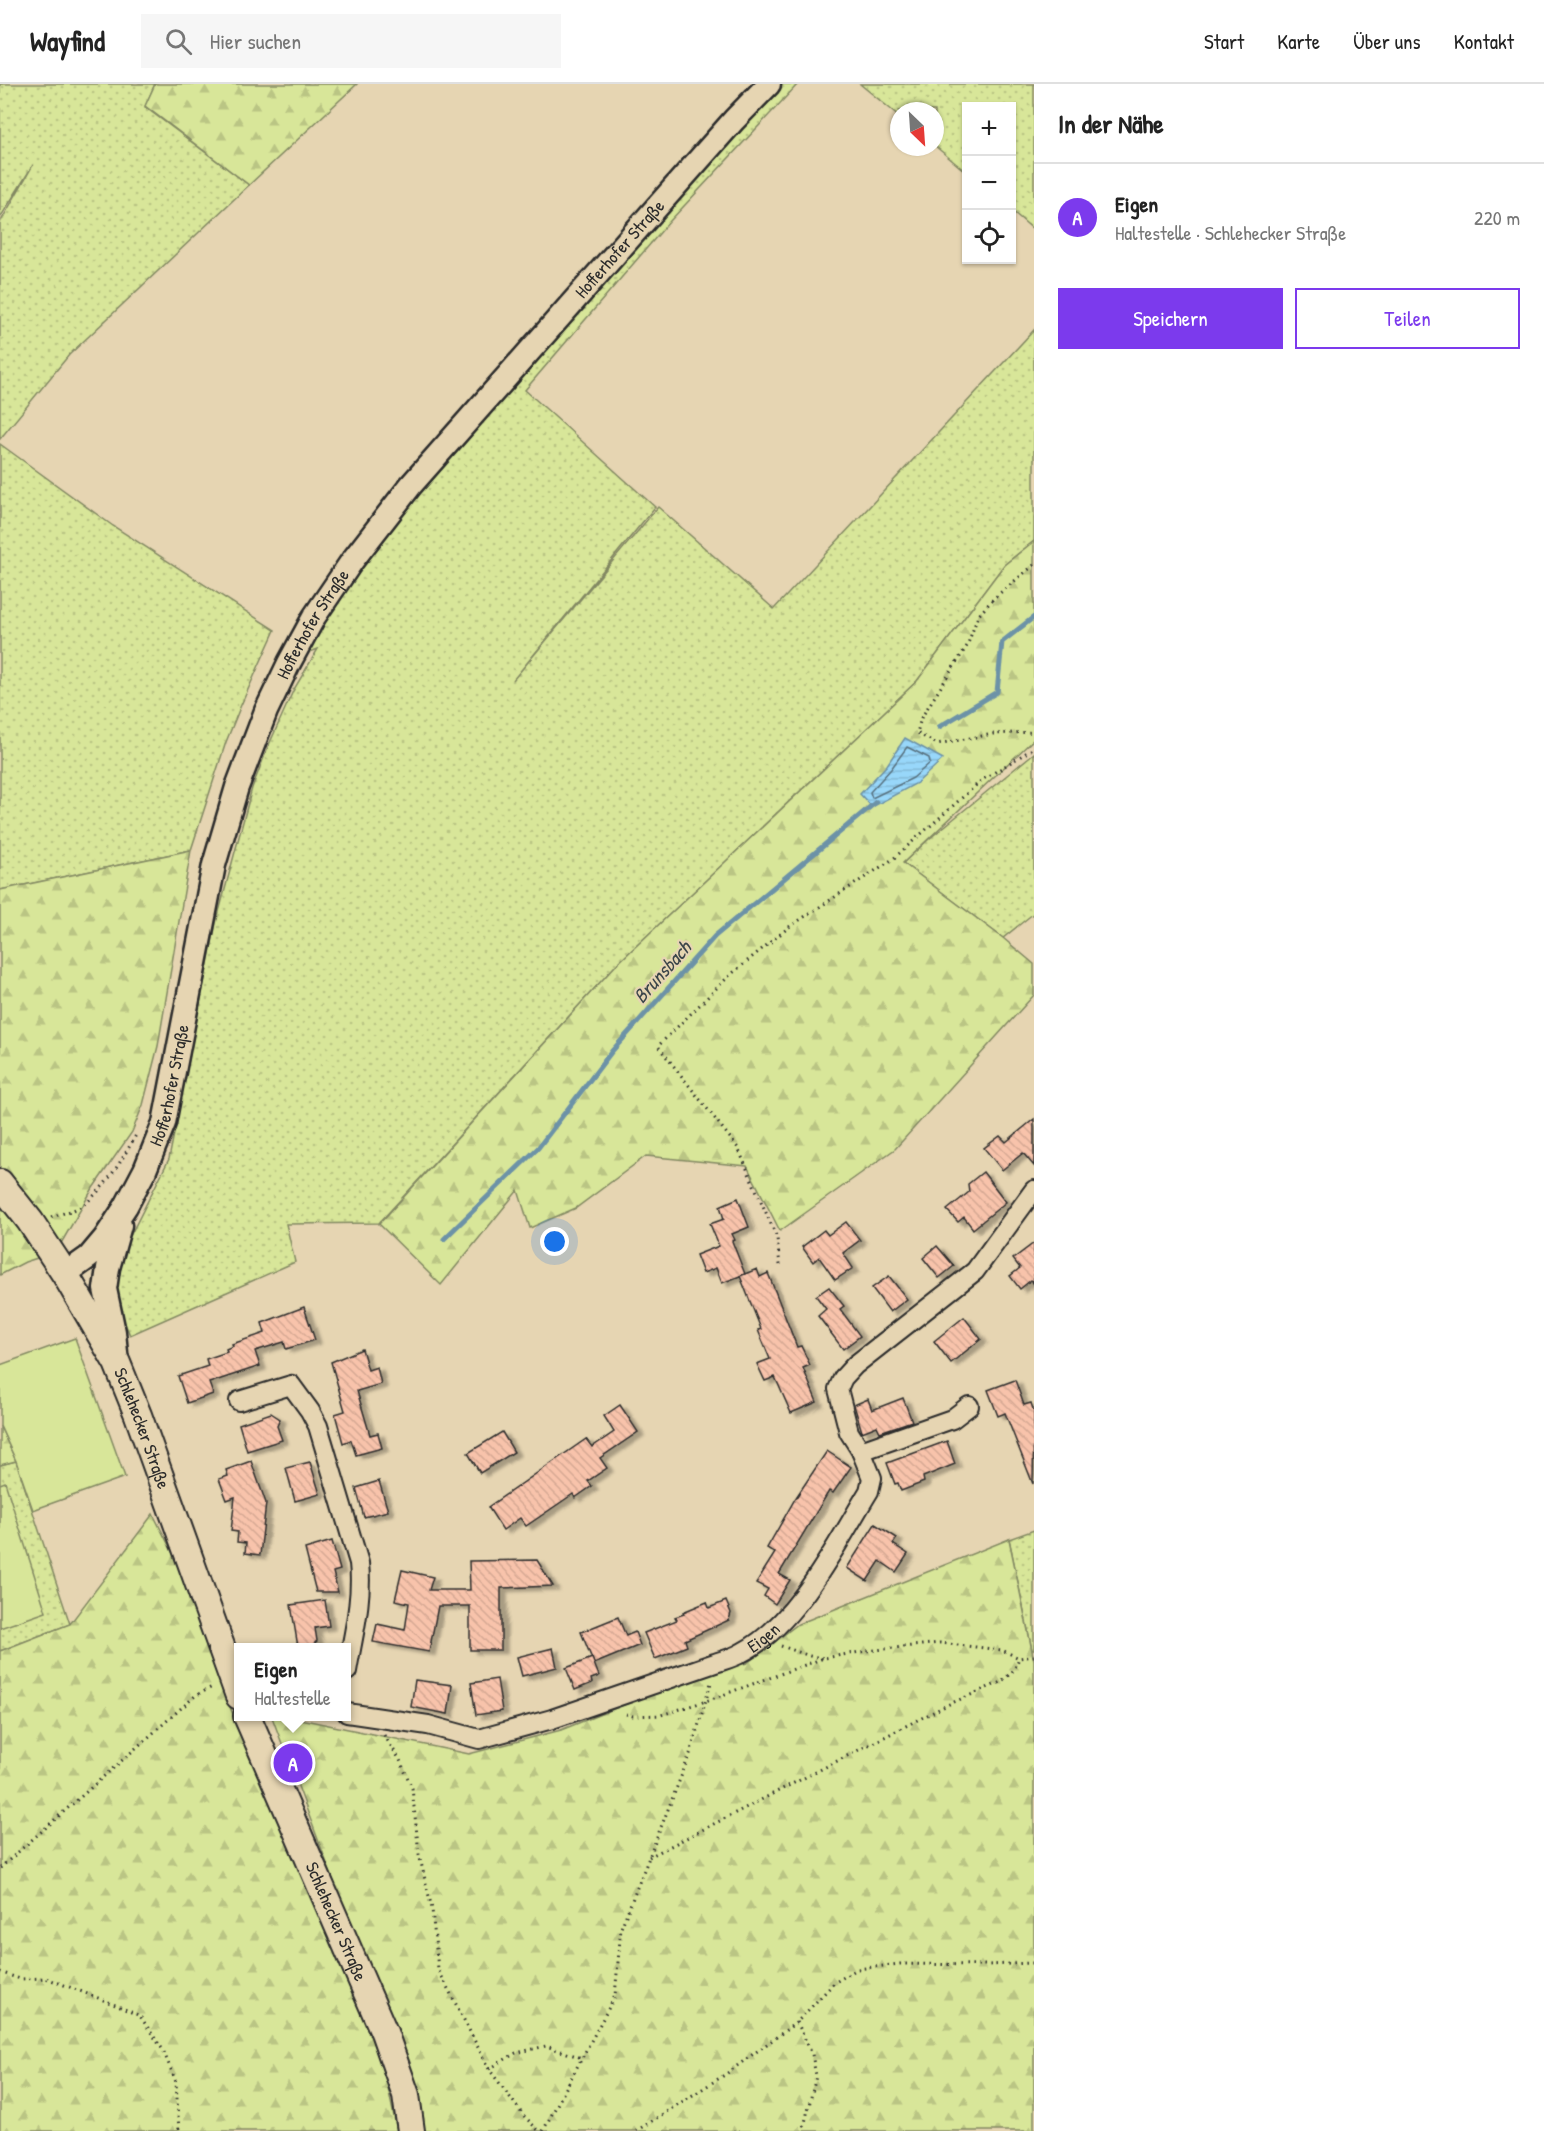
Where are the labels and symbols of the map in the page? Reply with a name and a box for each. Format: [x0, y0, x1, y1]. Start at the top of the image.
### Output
north arrow [890, 102, 944, 156]
street label: Hofferhofer Straße [569, 194, 670, 303]
street label: Hofferhofer Straße [270, 564, 355, 683]
water label: Brunsbach [627, 934, 698, 1009]
street label: Hofferhofer Straße [143, 1022, 195, 1150]
your location [540, 1227, 569, 1256]
street label: Schlehecker Straße [108, 1364, 176, 1492]
street label: Eigen [742, 1617, 785, 1658]
pin: A [274, 1740, 312, 1786]
street label: Schlehecker Straße [300, 1858, 373, 1985]

